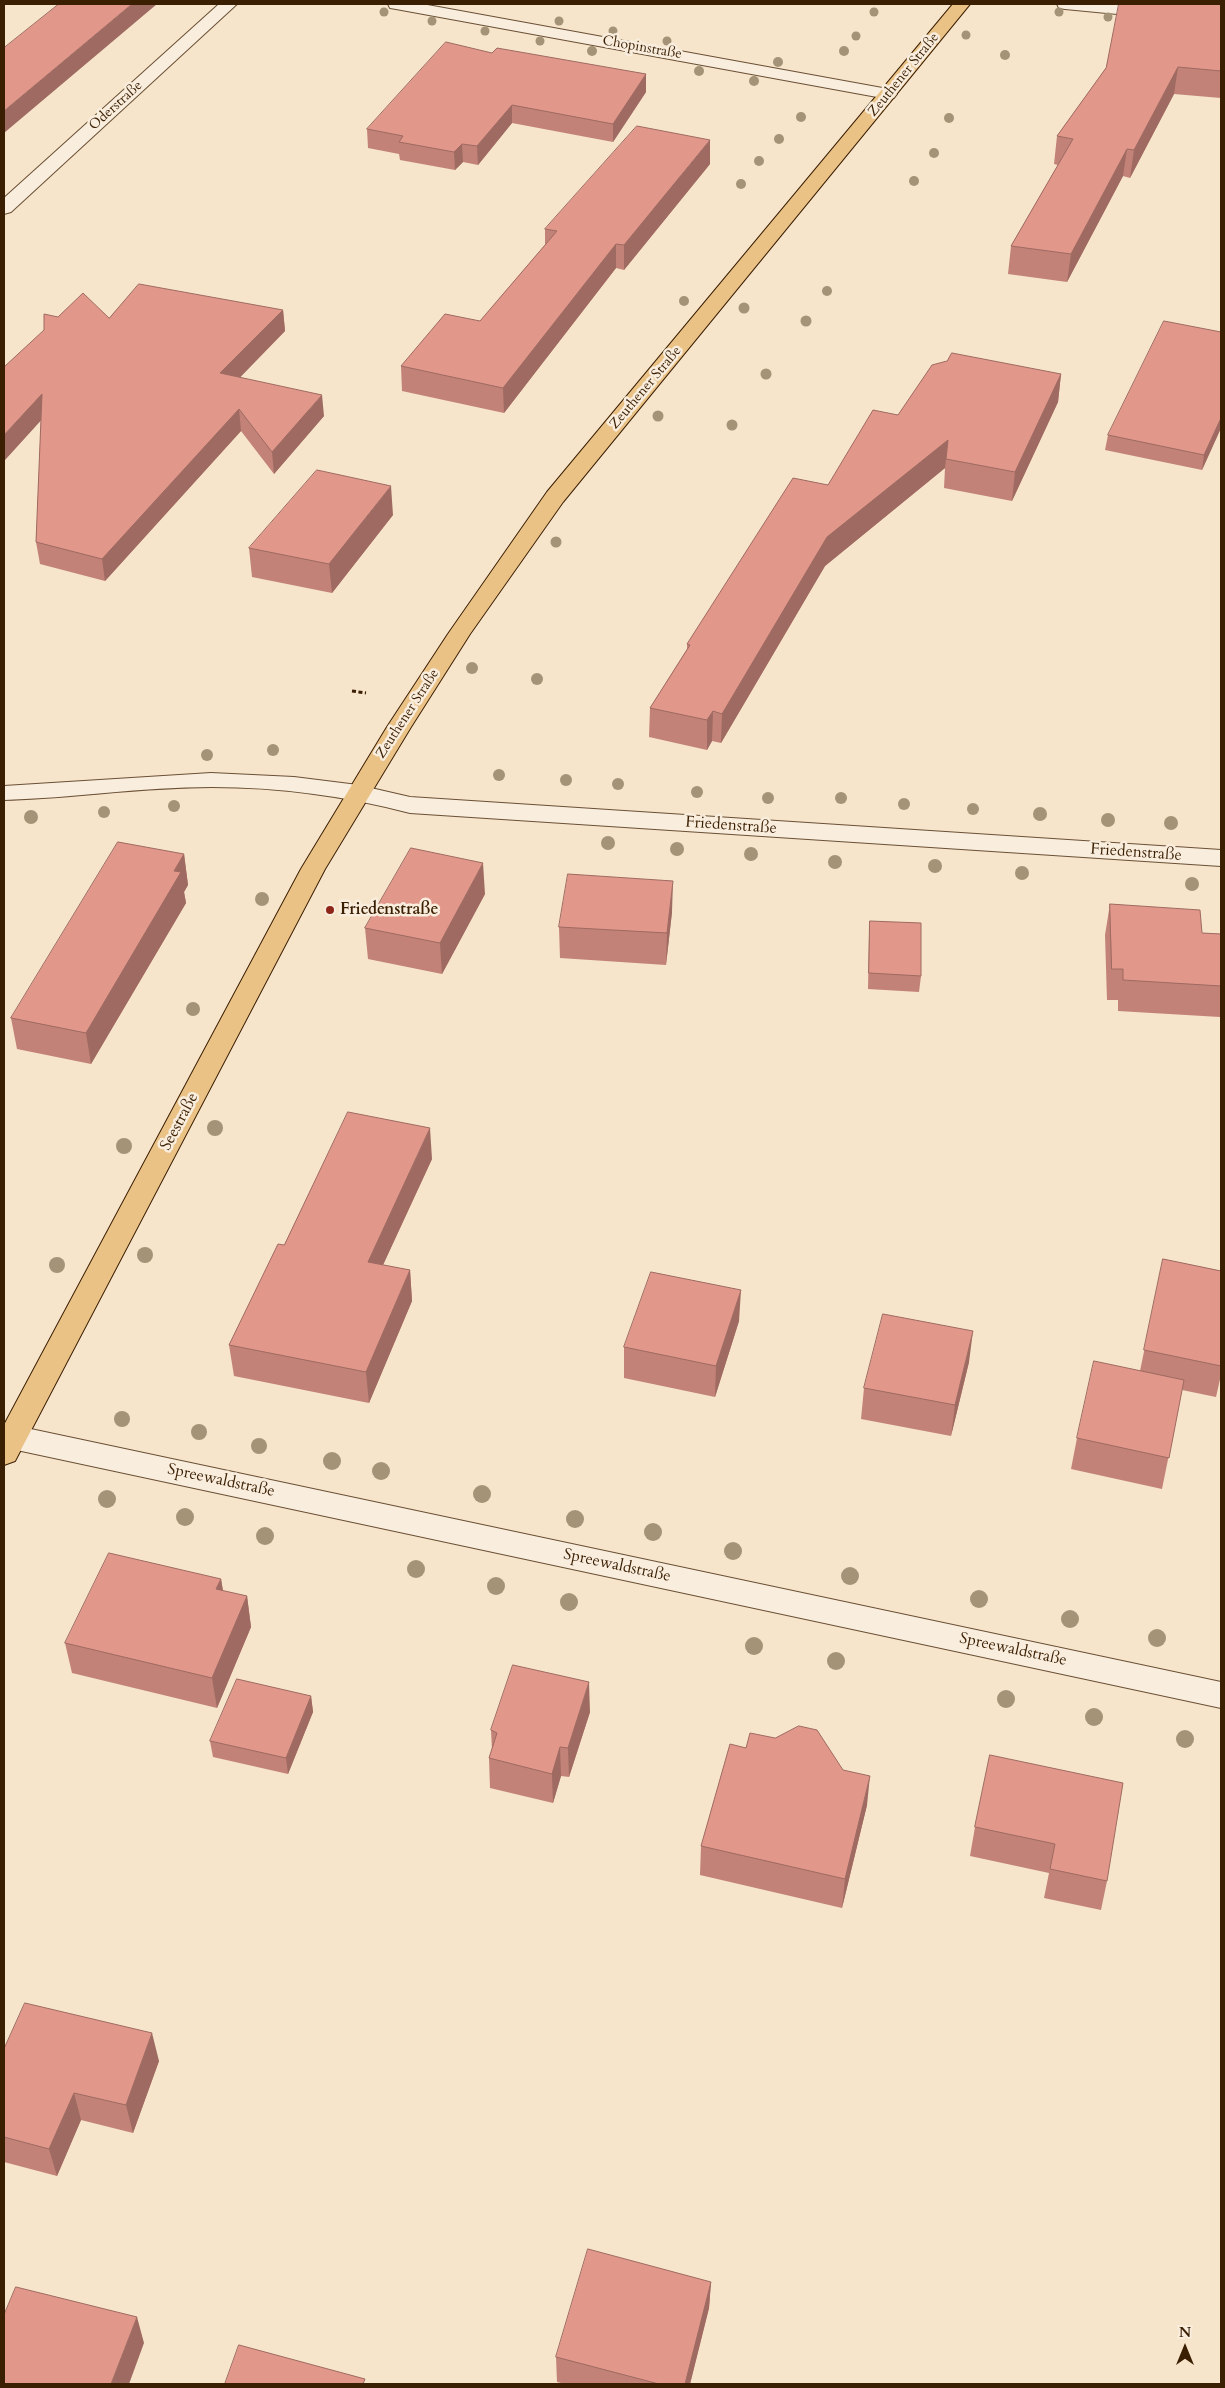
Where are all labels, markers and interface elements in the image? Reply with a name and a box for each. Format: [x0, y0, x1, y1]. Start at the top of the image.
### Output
street label: Zeuthener Straße [865, 30, 943, 120]
street label: Chopinstraße [601, 33, 683, 63]
street label: Oderstraße [86, 78, 146, 134]
street label: Zeuthener Straße [606, 343, 686, 433]
street label: Zeuthener Straße [373, 666, 443, 762]
street label: Friedenstraße [685, 813, 777, 839]
street label: Friedenstraße [1090, 840, 1182, 866]
place label: Friedenstraße [340, 900, 438, 920]
marker: Friedenstraße [324, 904, 336, 916]
street label: Seestraße [157, 1090, 203, 1154]
street label: Spreewaldstraße [166, 1460, 276, 1502]
street label: Spreewaldstraße [562, 1545, 672, 1587]
street label: Spreewaldstraße [958, 1629, 1068, 1671]
north arrow [1160, 2323, 1210, 2373]
text: N [1179, 2323, 1191, 2342]

